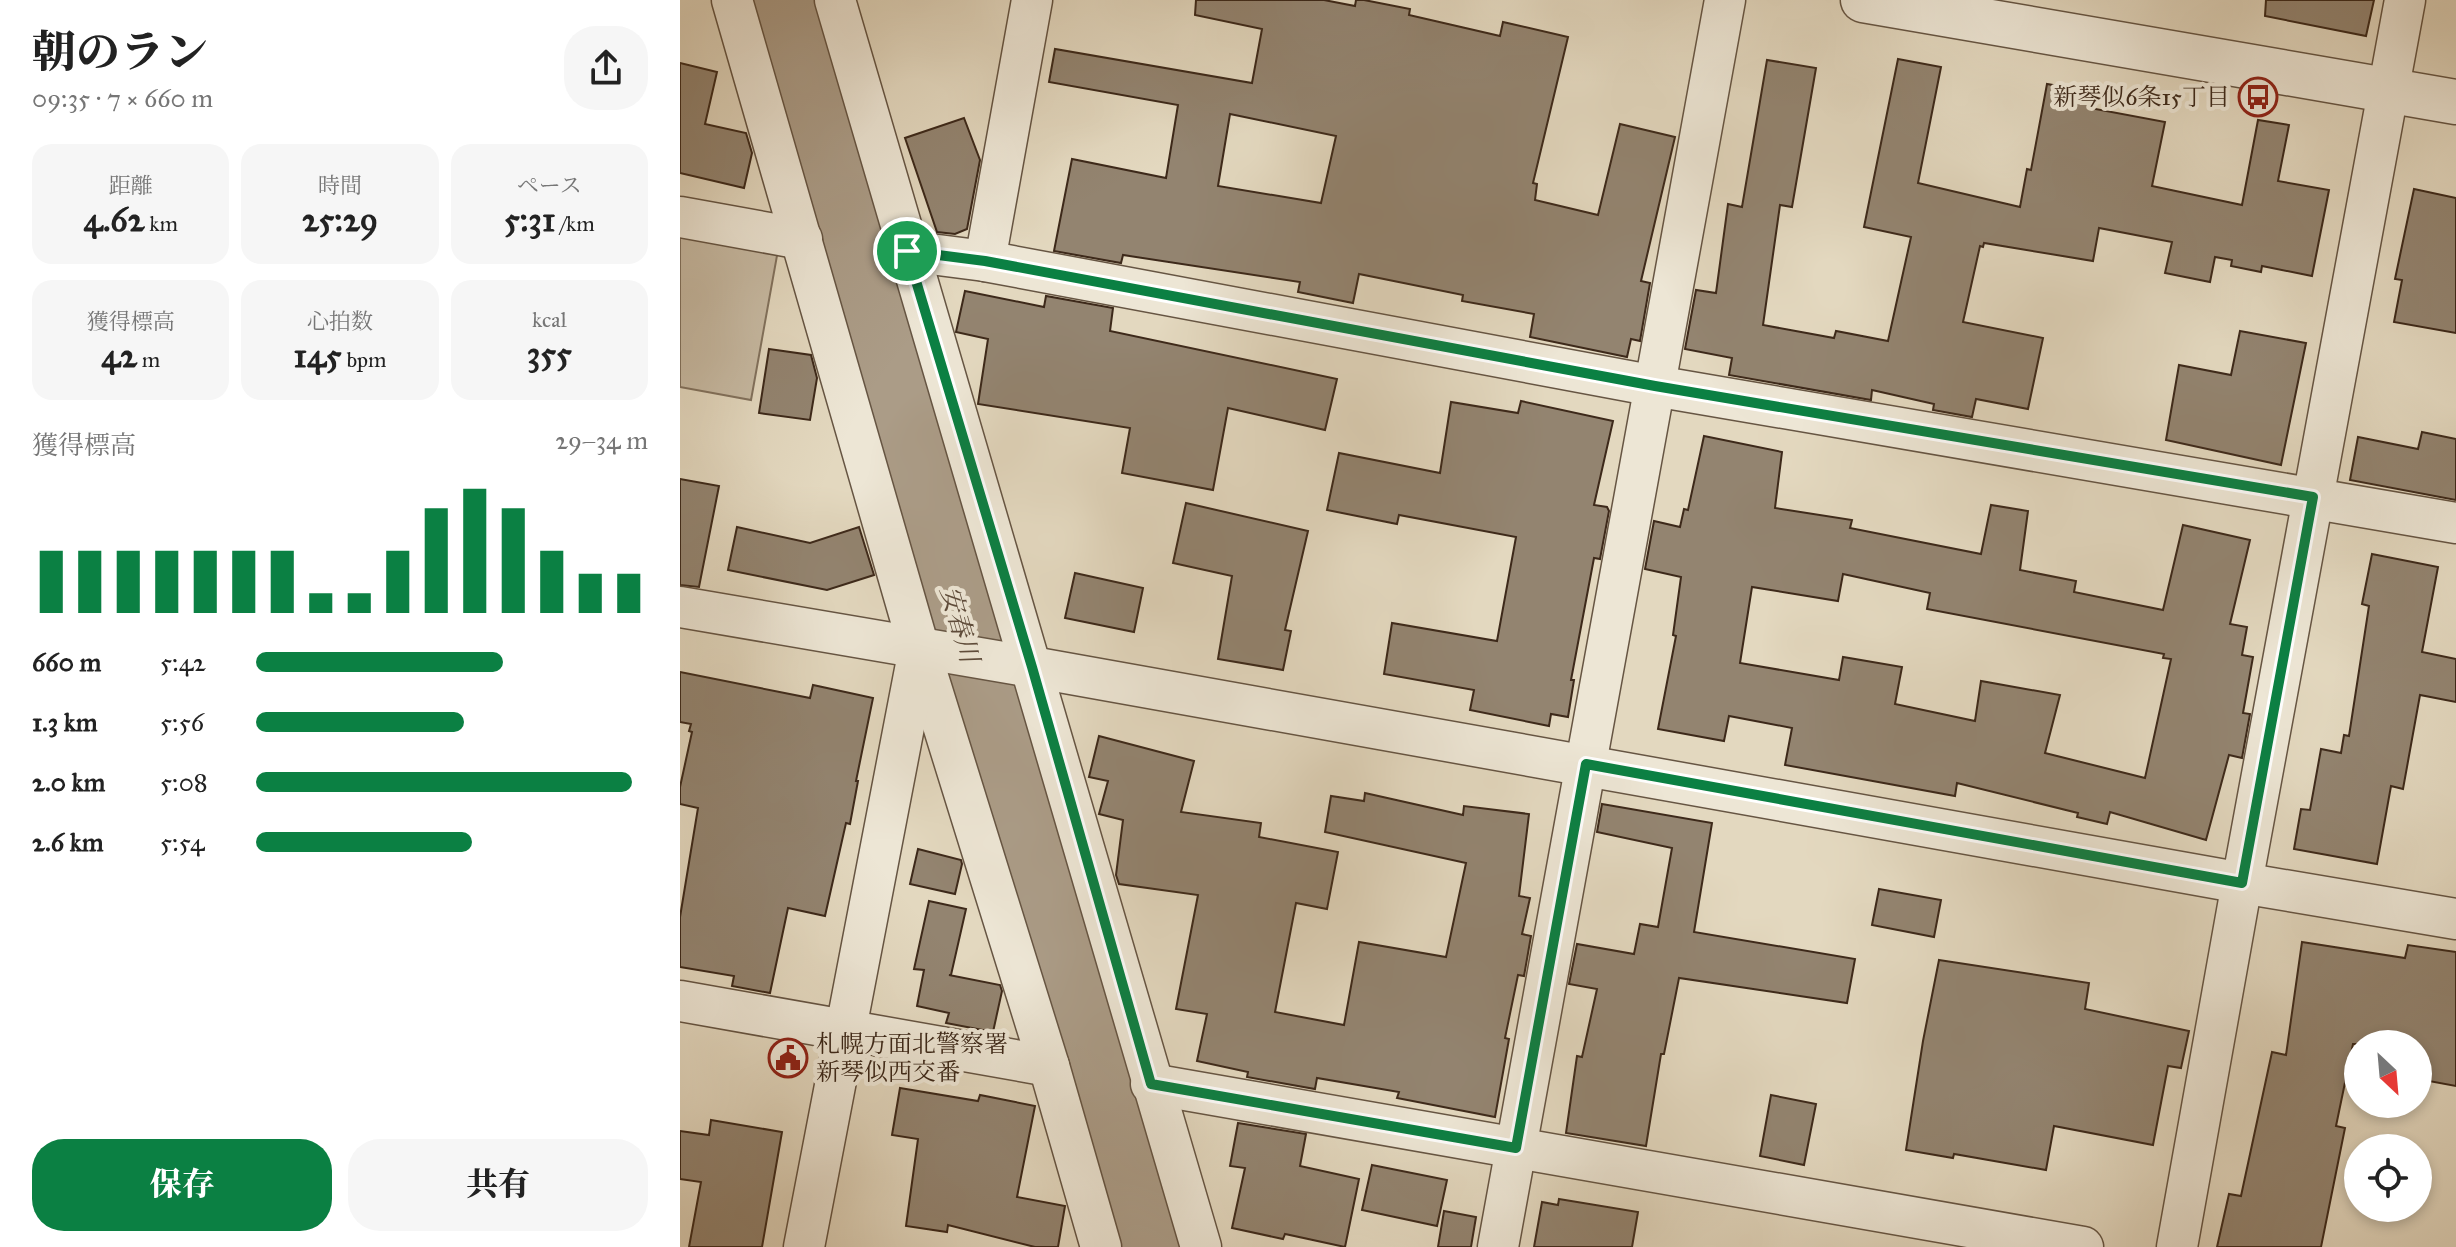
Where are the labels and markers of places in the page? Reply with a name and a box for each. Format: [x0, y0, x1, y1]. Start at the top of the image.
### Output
bus stop icon: 新琴似6条15丁目 [2237, 76, 2279, 118]
place label: 新琴似6条15丁目 [2053, 82, 2230, 112]
pin [873, 217, 941, 285]
place label: 札幌方面北警察署 新琴似西交番 [816, 1029, 1008, 1087]
public building icon: 札幌方面北警察署 新琴似西交番 [767, 1037, 809, 1079]

